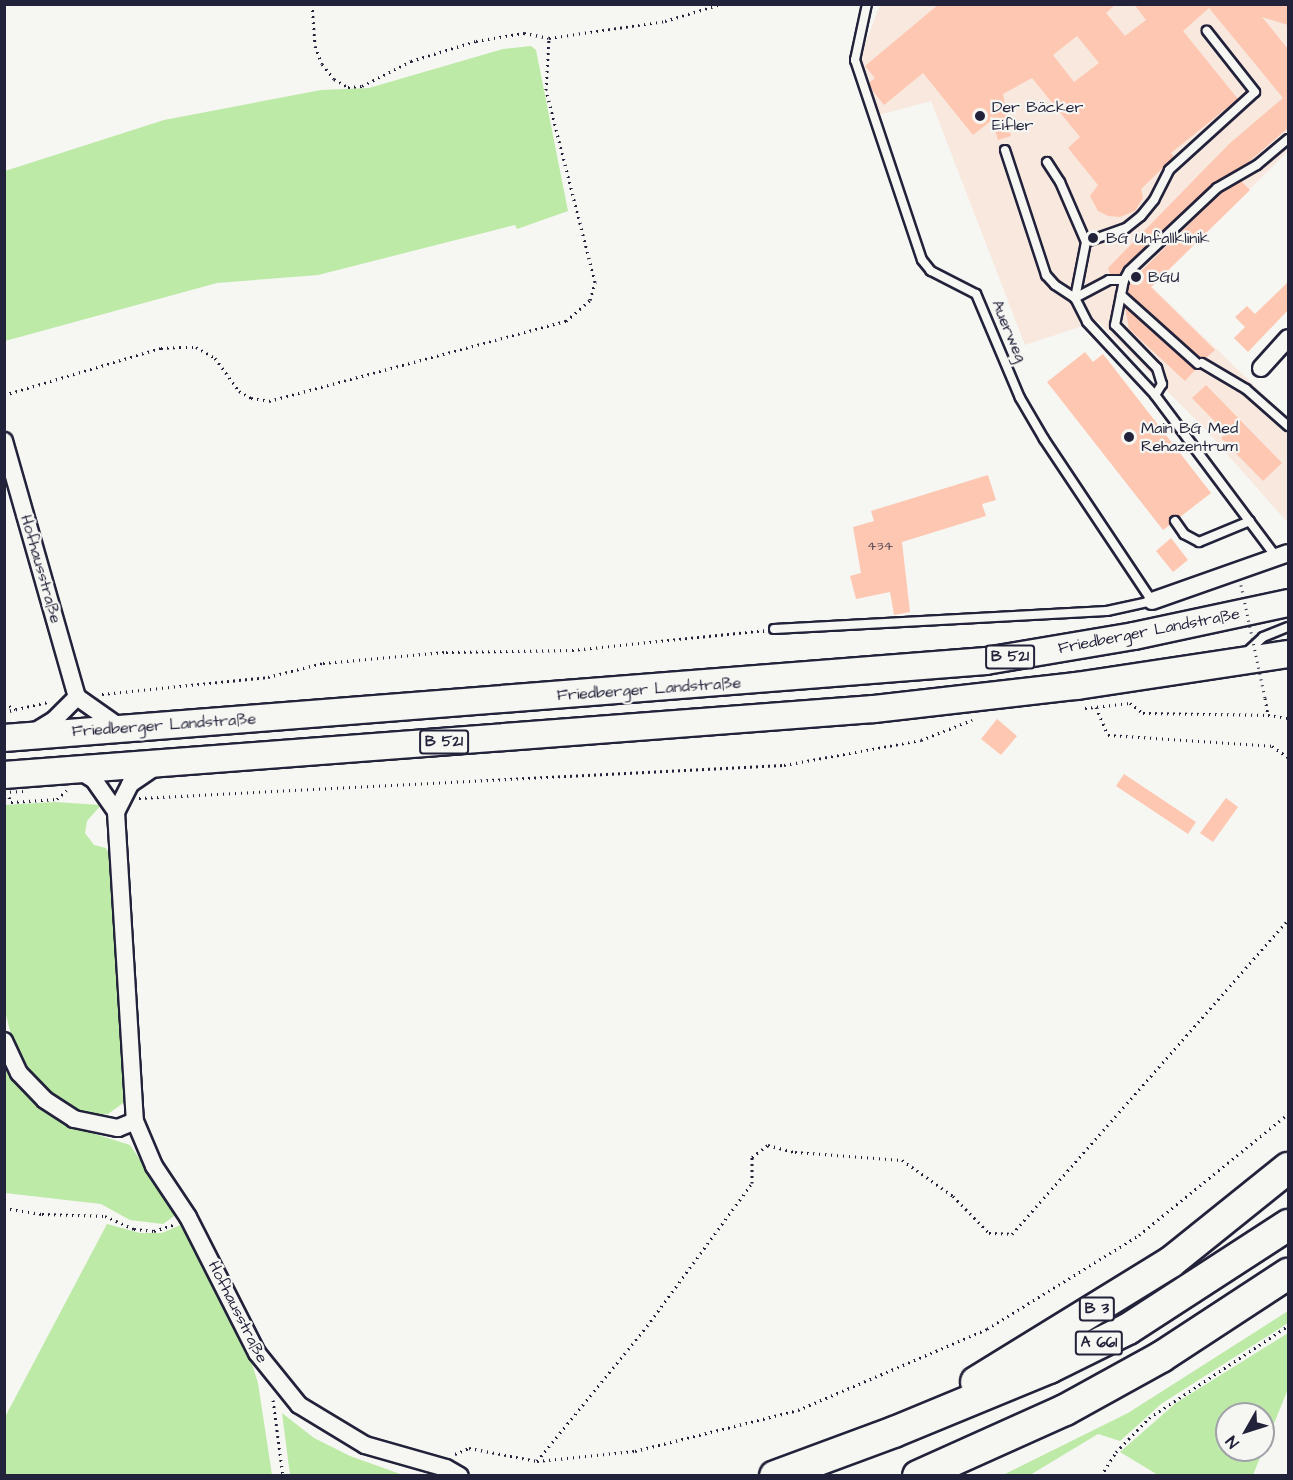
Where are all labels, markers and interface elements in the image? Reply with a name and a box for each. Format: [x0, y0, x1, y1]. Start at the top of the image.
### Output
place label: Der Bäcker Eifler [992, 97, 1083, 135]
marker: Der Bäcker Eifler [973, 109, 987, 123]
place label: BG Unfallklinik [1106, 228, 1210, 248]
marker: BG Unfallklinik [1084, 229, 1102, 247]
place label: BGU [1148, 267, 1179, 287]
marker: BGU [1129, 270, 1143, 284]
street label: Auerweg [987, 297, 1031, 365]
place label: Main BG Med Rehazentrum [1141, 418, 1238, 456]
marker: Main BG Med Rehazentrum [1122, 430, 1136, 444]
street label: Hofhausstraße [16, 513, 66, 625]
house number: 434 [867, 538, 893, 554]
street label: Friedberger Landstraße [1057, 604, 1241, 658]
road number: B 521 [984, 645, 1036, 669]
street label: Friedberger Landstraße [556, 673, 742, 705]
street label: Friedberger Landstraße [71, 709, 257, 741]
road number: B 521 [418, 730, 470, 754]
street label: Hofhausstraße [204, 1258, 272, 1366]
road number: B 3 [1078, 1297, 1116, 1321]
road number: A 661 [1074, 1331, 1124, 1355]
north arrow [1215, 1402, 1275, 1462]
text: N [1221, 1431, 1244, 1453]

